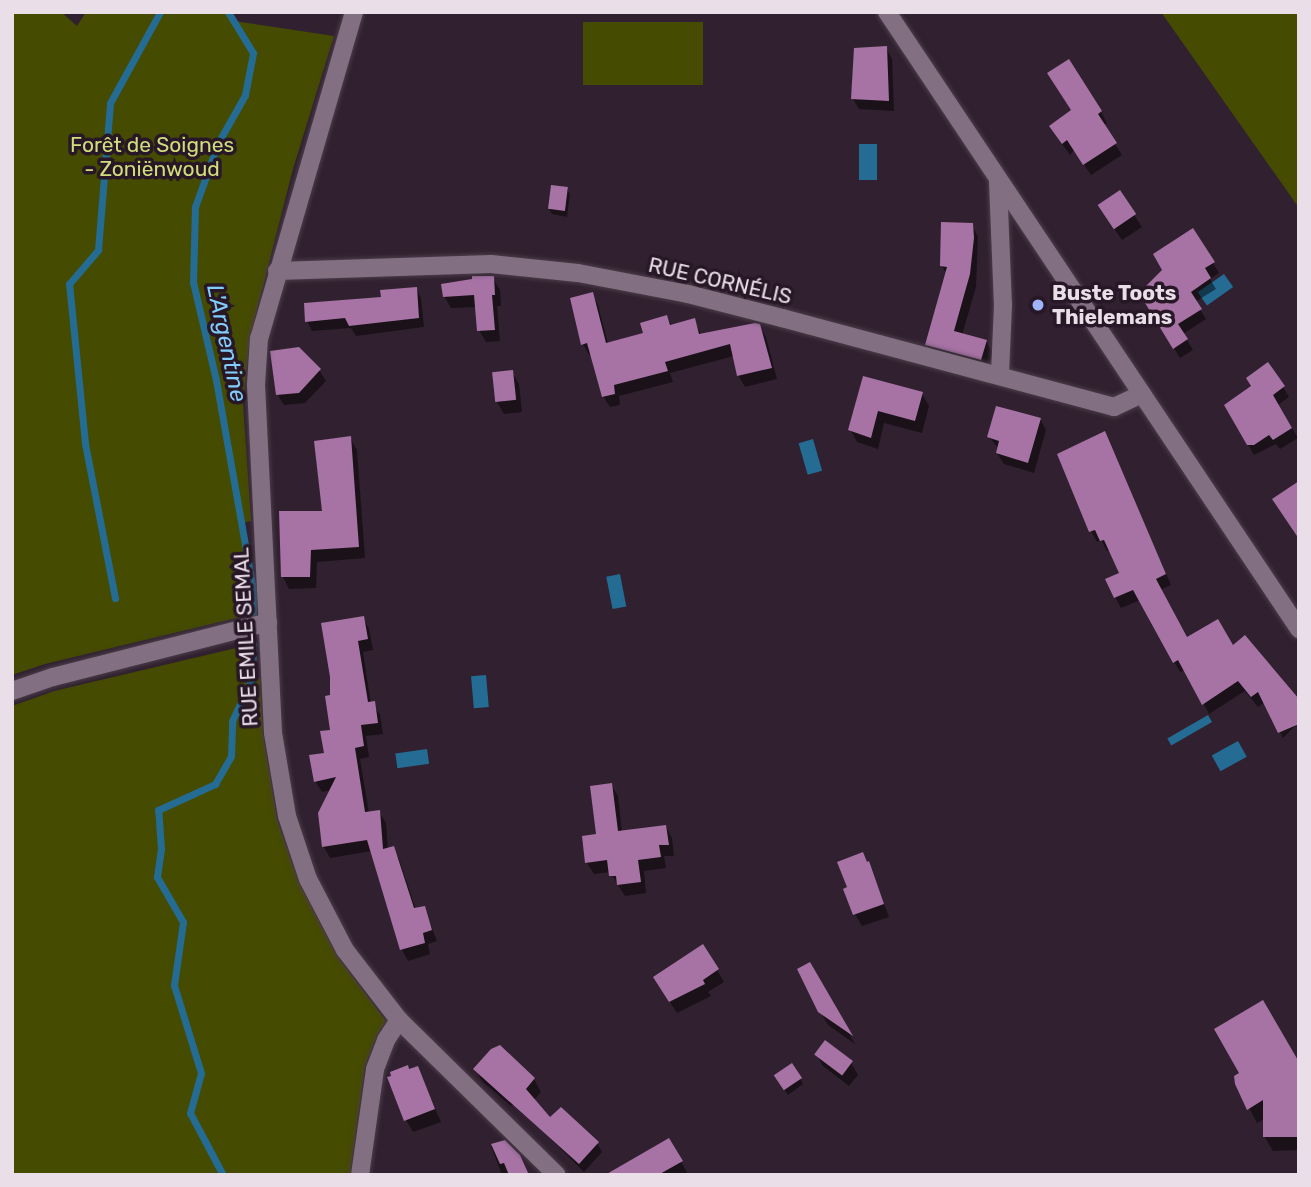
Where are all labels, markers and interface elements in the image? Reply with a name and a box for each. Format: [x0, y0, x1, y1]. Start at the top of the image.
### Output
park label: Forêt de Soignes - Zoniënwoud [70, 132, 234, 182]
street label: RUE CORNÉLIS [646, 252, 794, 310]
place label: Buste Toots Thielemans [1052, 280, 1177, 330]
water label: L'Argentine [201, 282, 253, 404]
marker: Buste Toots Thielemans [1030, 297, 1046, 313]
street label: RUE EMILE SEMAL [229, 547, 263, 727]

